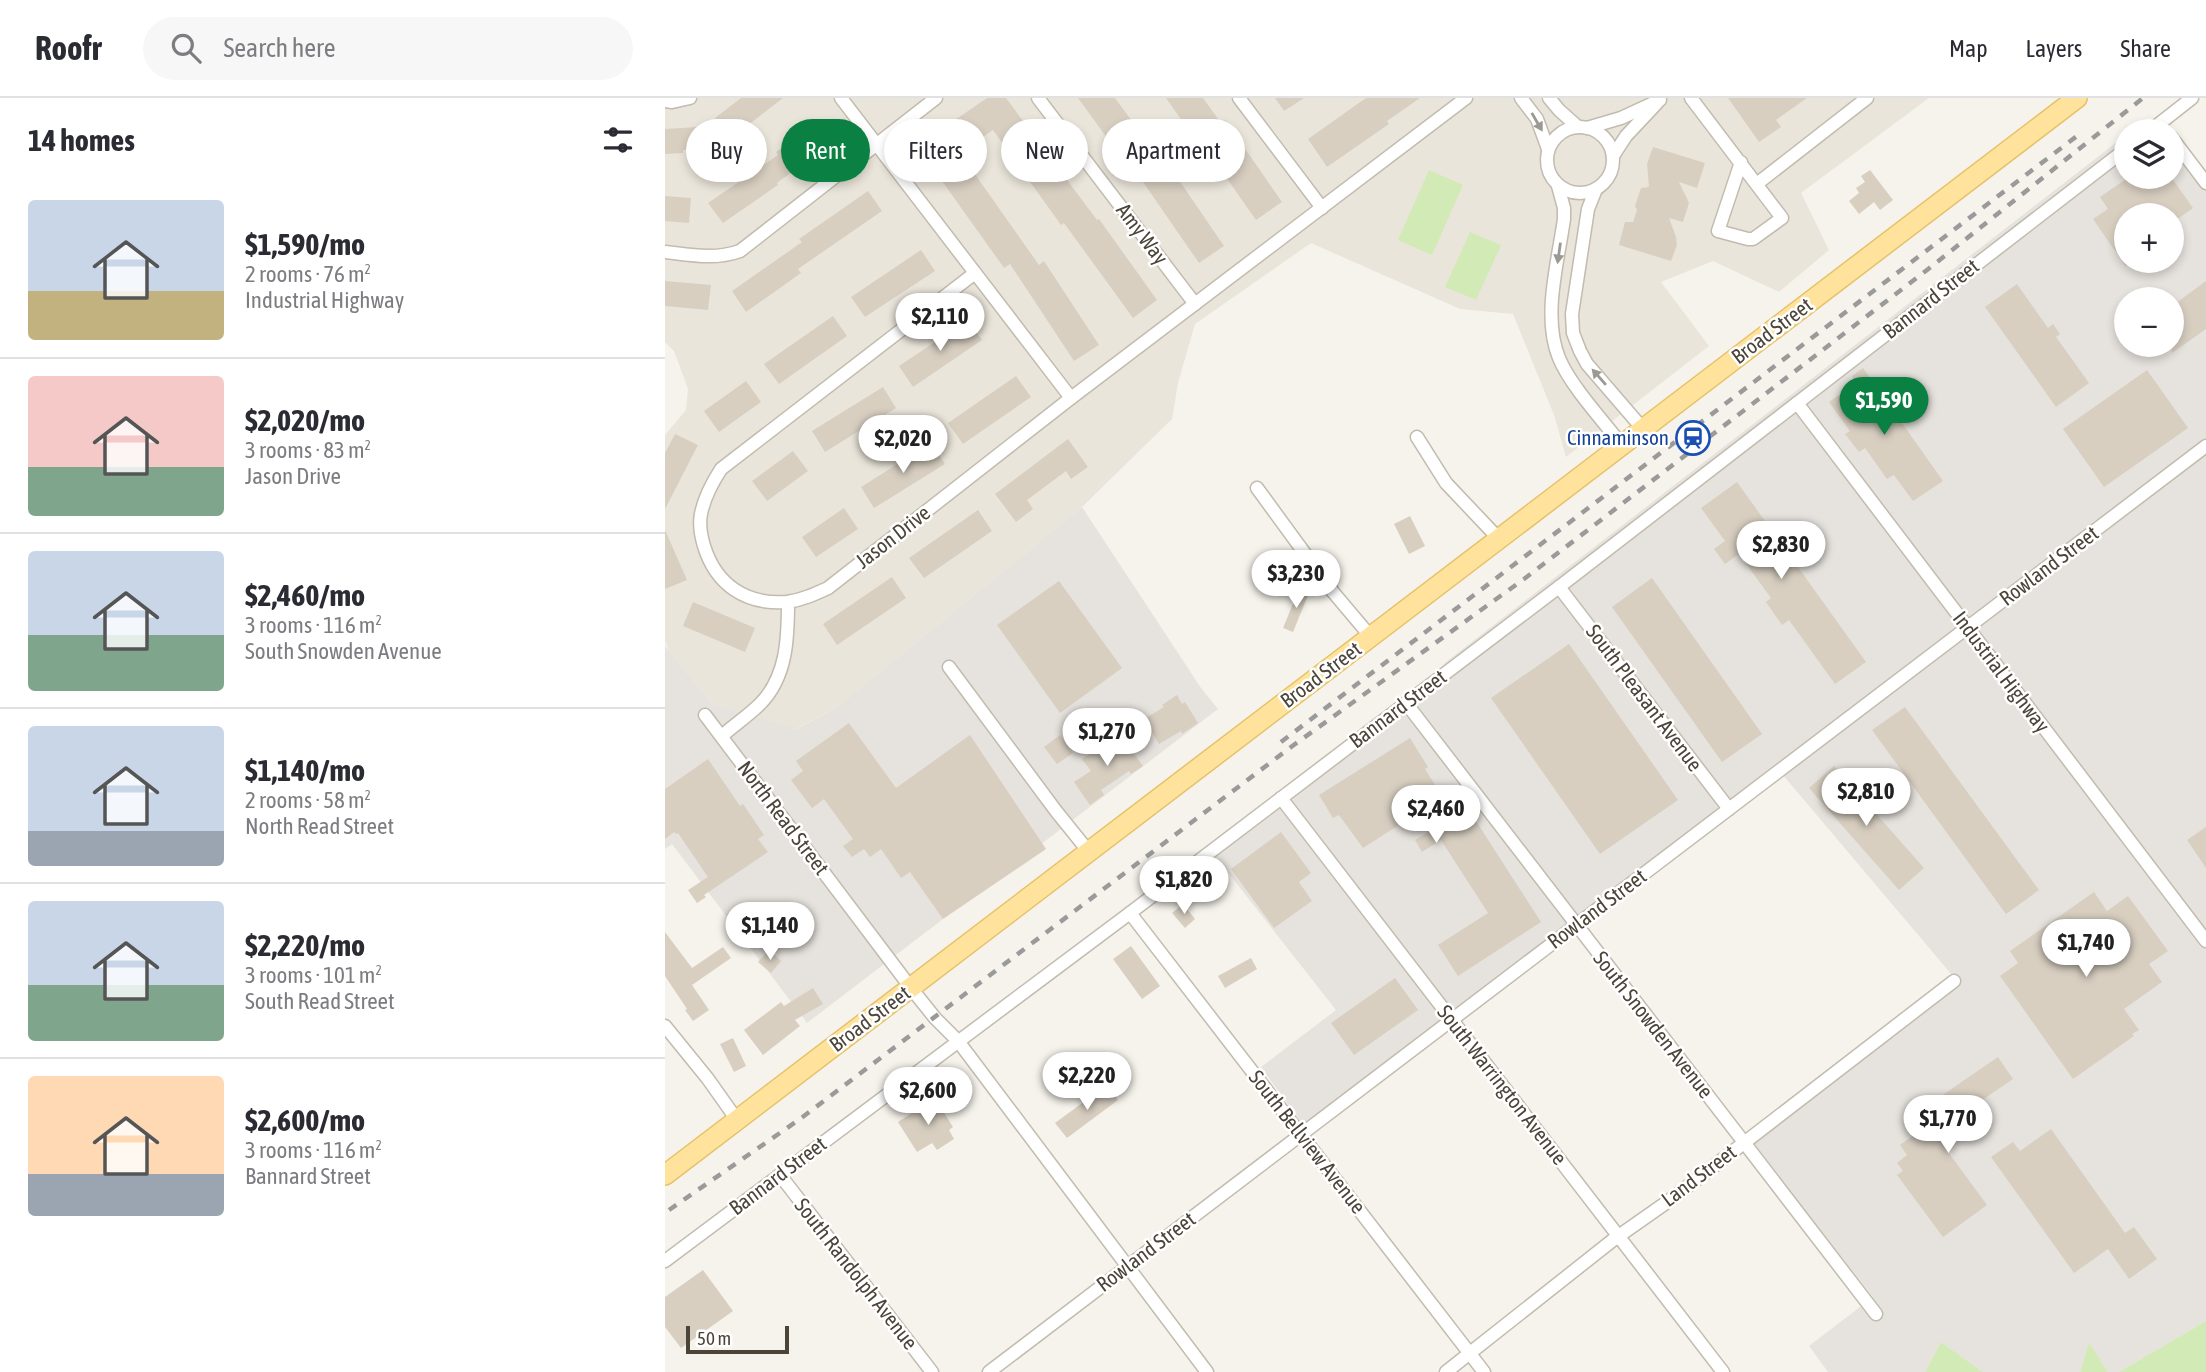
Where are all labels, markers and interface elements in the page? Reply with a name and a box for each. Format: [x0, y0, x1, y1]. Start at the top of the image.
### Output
search box [143, 17, 633, 80]
text: Roofr [35, 29, 101, 67]
icon: search [167, 29, 205, 67]
text: Search here [223, 33, 336, 63]
text: Map [1949, 35, 1988, 62]
text: Layers [2026, 35, 2082, 62]
text: Share [2120, 35, 2171, 62]
one-way arrow [1531, 113, 1543, 132]
chip: Buy [686, 119, 767, 182]
chip: Rent [781, 119, 870, 182]
chip: Filters [884, 119, 987, 182]
chip: New [1001, 119, 1088, 182]
chip: Apartment [1102, 119, 1245, 182]
map controls [2114, 119, 2184, 357]
button: layers [2114, 119, 2184, 189]
icon: filters [599, 121, 637, 159]
text: 14 homes [28, 123, 135, 157]
street label: Amy Way [1112, 198, 1174, 269]
button: + [2114, 203, 2184, 273]
text: $1,590/mo [245, 227, 365, 261]
icon: home [84, 228, 168, 312]
one-way arrow [1553, 242, 1564, 264]
street label: Bannard Street [1878, 253, 1983, 343]
text: 2 rooms · 76 m² [245, 261, 371, 287]
text: Industrial Highway [245, 287, 404, 313]
button: − [2114, 287, 2184, 357]
street label: Broad Street [1726, 292, 1816, 368]
pin: $2,110 [883, 294, 997, 353]
text: $2,110 [912, 303, 969, 329]
one-way arrow [1591, 369, 1607, 386]
pin: $1,590 [1827, 378, 1941, 437]
text: $1,590 [1856, 387, 1913, 413]
text: $2,020/mo [245, 403, 365, 437]
icon: home [84, 404, 168, 488]
pin: $2,020 [846, 416, 960, 475]
station icon: Cinnaminson [1674, 419, 1712, 457]
text: $2,020 [875, 425, 932, 451]
place label: Cinnaminson [1567, 425, 1669, 449]
text: 3 rooms · 83 m² [245, 437, 371, 463]
text: Jason Drive [245, 463, 341, 489]
street label: Jason Drive [850, 500, 934, 573]
street label: Rowland Street [1994, 520, 2102, 610]
pin: $2,830 [1724, 522, 1838, 581]
text: $2,830 [1753, 531, 1810, 557]
pin: $3,230 [1239, 550, 1353, 610]
text: $3,230 [1268, 560, 1325, 586]
text: $2,460/mo [245, 578, 365, 612]
icon: home [84, 579, 168, 663]
street label: Industrial Highway [1948, 606, 2055, 737]
text: 3 rooms · 116 m² [245, 612, 382, 638]
street label: South Pleasant Avenue [1582, 619, 1708, 775]
street label: Broad Street [1275, 636, 1365, 712]
text: South Snowden Avenue [245, 638, 442, 664]
street label: Bannard Street [1344, 664, 1451, 752]
pin: $1,270 [1050, 708, 1164, 768]
text: $1,270 [1079, 718, 1136, 744]
text: $1,140/mo [245, 753, 365, 787]
icon: home [84, 754, 168, 838]
street label: North Read Street [733, 756, 834, 879]
pin: $2,810 [1809, 768, 1923, 828]
text: $2,810 [1838, 778, 1895, 804]
pin: $2,460 [1379, 786, 1493, 845]
text: 2 rooms · 58 m² [245, 787, 371, 813]
text: $2,460 [1408, 795, 1465, 821]
text: North Read Street [245, 813, 394, 839]
pin: $1,820 [1127, 856, 1241, 916]
street label: Rowland Street [1542, 863, 1650, 953]
text: $1,820 [1156, 866, 1213, 892]
pin: $1,140 [713, 902, 827, 962]
text: $1,140 [742, 912, 799, 938]
pin: $1,740 [2029, 920, 2143, 979]
text: $2,220/mo [245, 928, 365, 962]
icon: home [84, 929, 168, 1013]
text: $1,740 [2058, 929, 2115, 955]
street label: South Snowden Avenue [1589, 946, 1719, 1103]
text: 3 rooms · 101 m² [245, 962, 382, 988]
street label: Broad Street [824, 980, 914, 1056]
text: South Read Street [245, 988, 395, 1014]
street label: South Warrington Avenue [1433, 1000, 1572, 1169]
pin: $2,220 [1030, 1052, 1144, 1112]
text: $2,220 [1059, 1062, 1116, 1088]
street label: South Bellview Avenue [1245, 1065, 1371, 1218]
pin: $2,600 [871, 1068, 985, 1127]
text: $2,600 [900, 1077, 957, 1103]
pin: $1,770 [1891, 1096, 2005, 1155]
text: $2,600/mo [245, 1103, 365, 1137]
icon: home [84, 1104, 168, 1188]
text: $1,770 [1920, 1105, 1977, 1131]
street label: Bannard Street [724, 1131, 831, 1219]
text: 3 rooms · 116 m² [245, 1137, 382, 1163]
street label: Land Street [1656, 1139, 1740, 1211]
text: Bannard Street [245, 1163, 371, 1189]
street label: South Randolph Avenue [790, 1193, 923, 1354]
street label: Rowland Street [1091, 1206, 1199, 1296]
scale bar [686, 1323, 789, 1355]
text: 50 m [697, 1327, 731, 1349]

